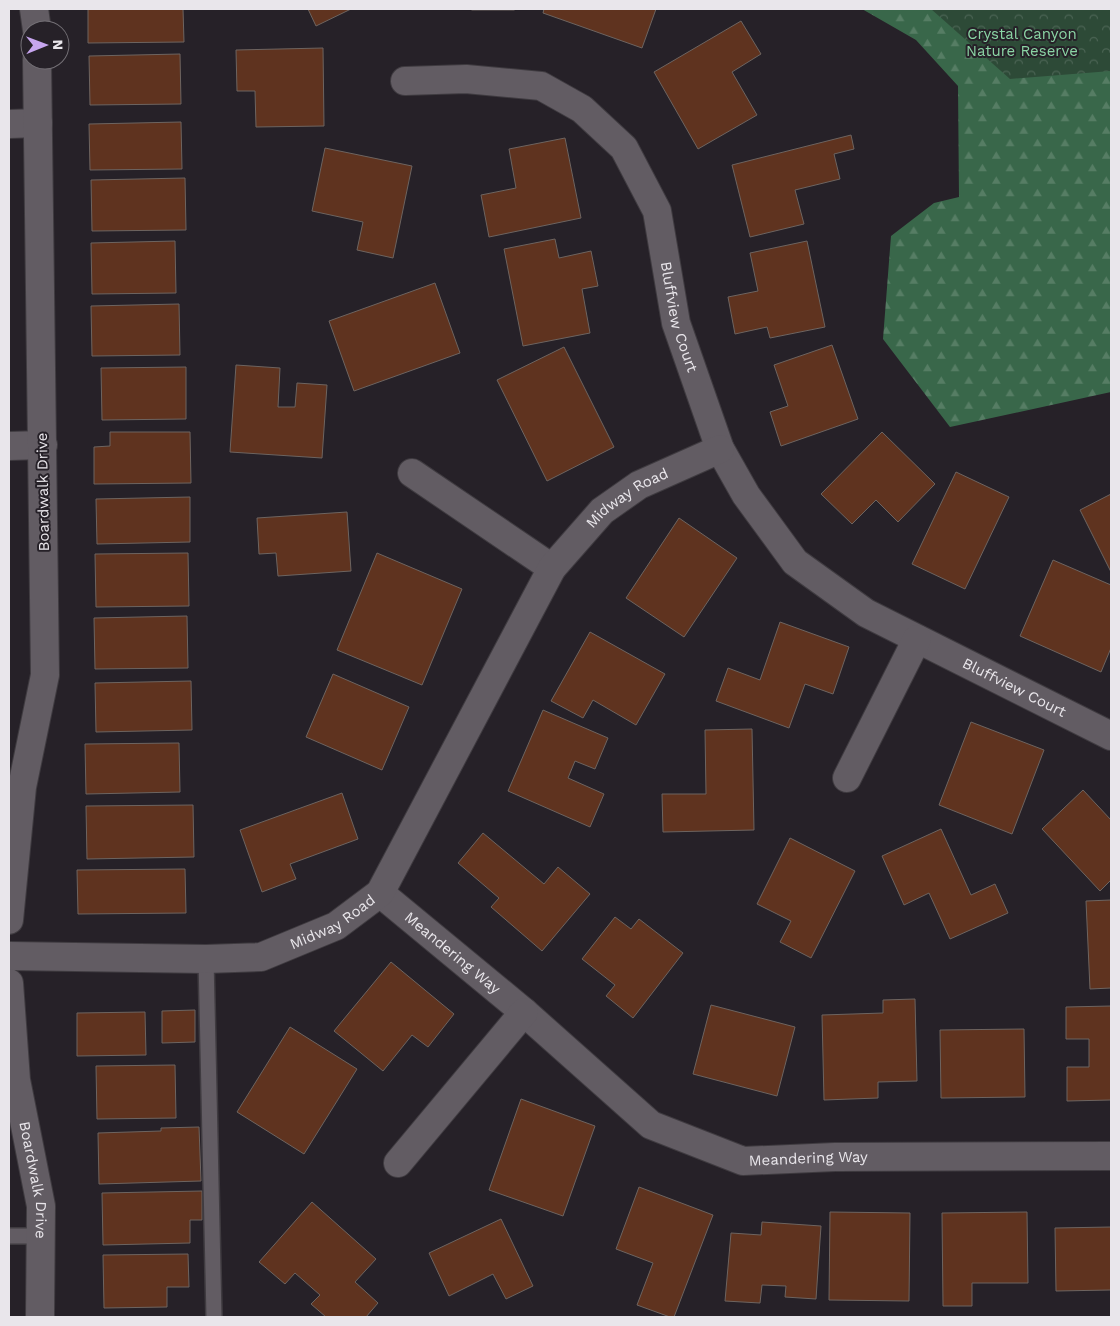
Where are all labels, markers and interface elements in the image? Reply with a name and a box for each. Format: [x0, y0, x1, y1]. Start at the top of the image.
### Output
north arrow [20, 20, 70, 70]
park label: Crystal Canyon Nature Reserve [966, 25, 1078, 60]
text: N [50, 39, 66, 50]
street label: Bluffview Court [657, 260, 702, 375]
street label: Boardwalk Drive [33, 433, 53, 551]
street label: Midway Road [582, 464, 671, 532]
street label: Bluffview Court [959, 654, 1070, 721]
street label: Midway Road [287, 891, 379, 953]
street label: Meandering Way [401, 908, 504, 998]
street label: Boardwalk Drive [15, 1120, 50, 1239]
street label: Meandering Way [748, 1148, 868, 1170]

